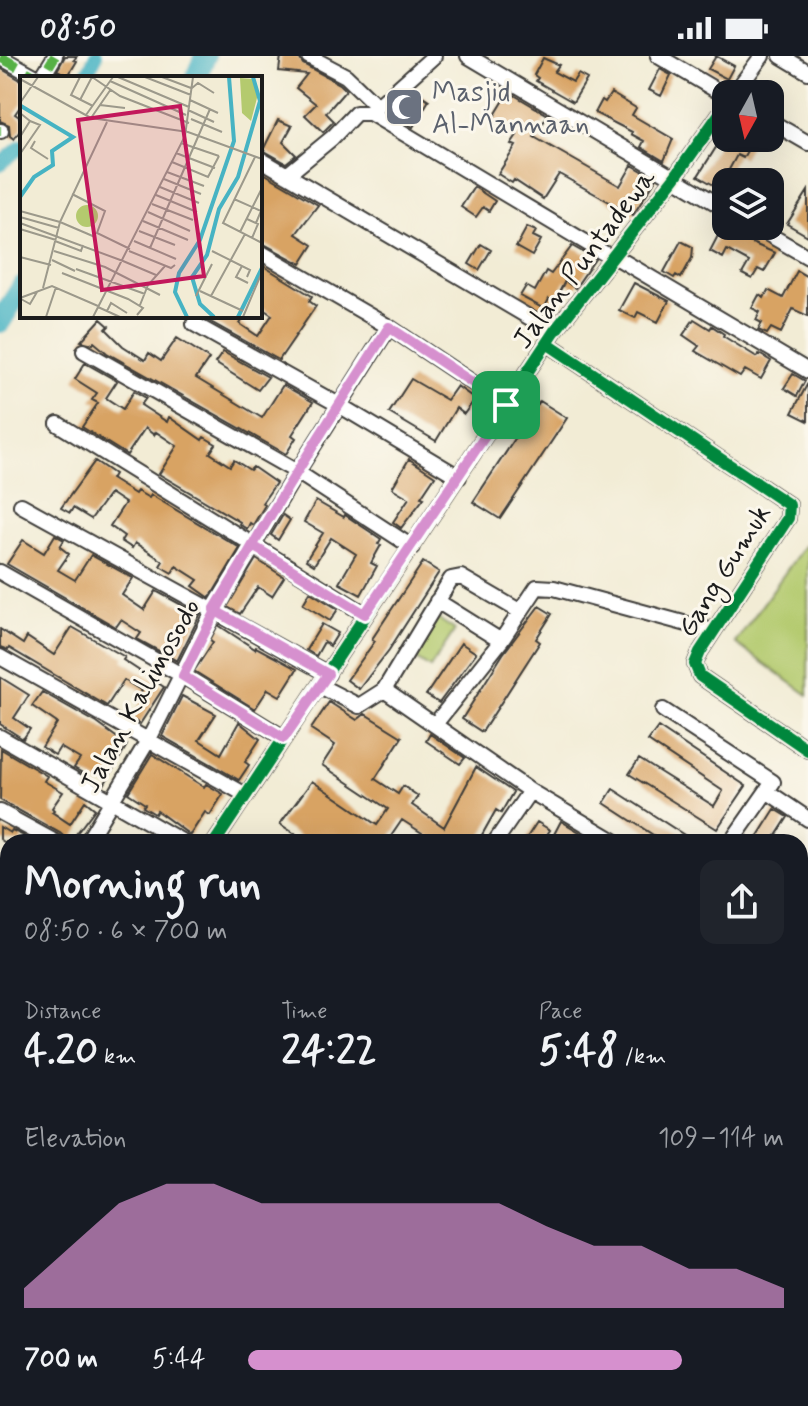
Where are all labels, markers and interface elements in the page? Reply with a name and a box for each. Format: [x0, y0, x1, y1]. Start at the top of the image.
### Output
text: 08:50 [40, 9, 116, 48]
place label: Masjid Al-Mannaan [432, 75, 589, 144]
inset map [20, 76, 262, 318]
north arrow [712, 80, 784, 152]
map controls [712, 80, 784, 240]
mosque icon: Masjid Al-Mannaan [383, 86, 425, 128]
street label: Jalan Puntadewa [505, 162, 665, 357]
button: layers [712, 168, 784, 240]
pin [472, 371, 540, 439]
icon: arrive [484, 383, 528, 427]
street label: Gang Gumuk [670, 498, 782, 646]
street label: Jalan Kalimosodo [72, 592, 210, 800]
text: Morning run [24, 856, 261, 914]
button: share [700, 860, 784, 944]
text: 08:50 · 6 × 700 m [24, 915, 227, 949]
text: Distance [24, 998, 101, 1026]
text: Time [281, 998, 327, 1026]
text: Pace [539, 998, 582, 1026]
text: 4.20 [24, 1026, 98, 1078]
text: 24:22 [281, 1026, 377, 1078]
text: 5:48 [539, 1026, 619, 1078]
text: km [98, 1043, 136, 1071]
text: /km [619, 1043, 666, 1071]
text: Elevation [24, 1122, 126, 1156]
text: 109–114 m [658, 1122, 784, 1156]
text: 700 m [24, 1343, 98, 1377]
text: 5:44 [152, 1343, 205, 1377]

